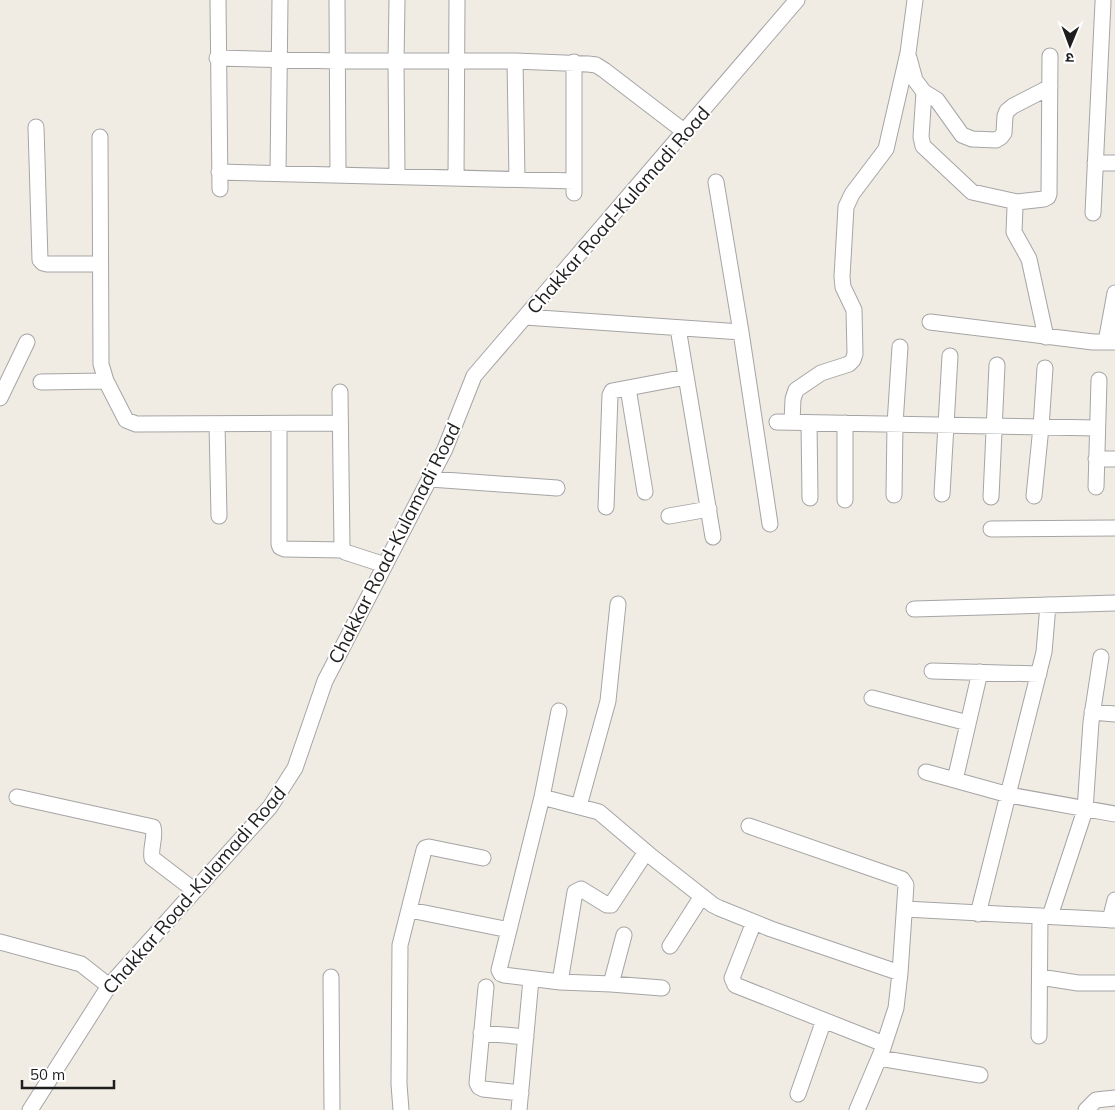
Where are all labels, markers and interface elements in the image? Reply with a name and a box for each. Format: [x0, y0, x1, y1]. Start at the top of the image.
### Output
north arrow [1045, 20, 1095, 70]
text: उ [1065, 49, 1074, 67]
street label: Chakkar Road-Kulamadi Road [521, 101, 715, 319]
street label: Chakkar Road-Kulamadi Road [323, 418, 465, 668]
street label: Chakkar Road-Kulamadi Road [97, 781, 291, 999]
scale bar [22, 1058, 115, 1090]
text: 50 m [30, 1065, 65, 1084]

